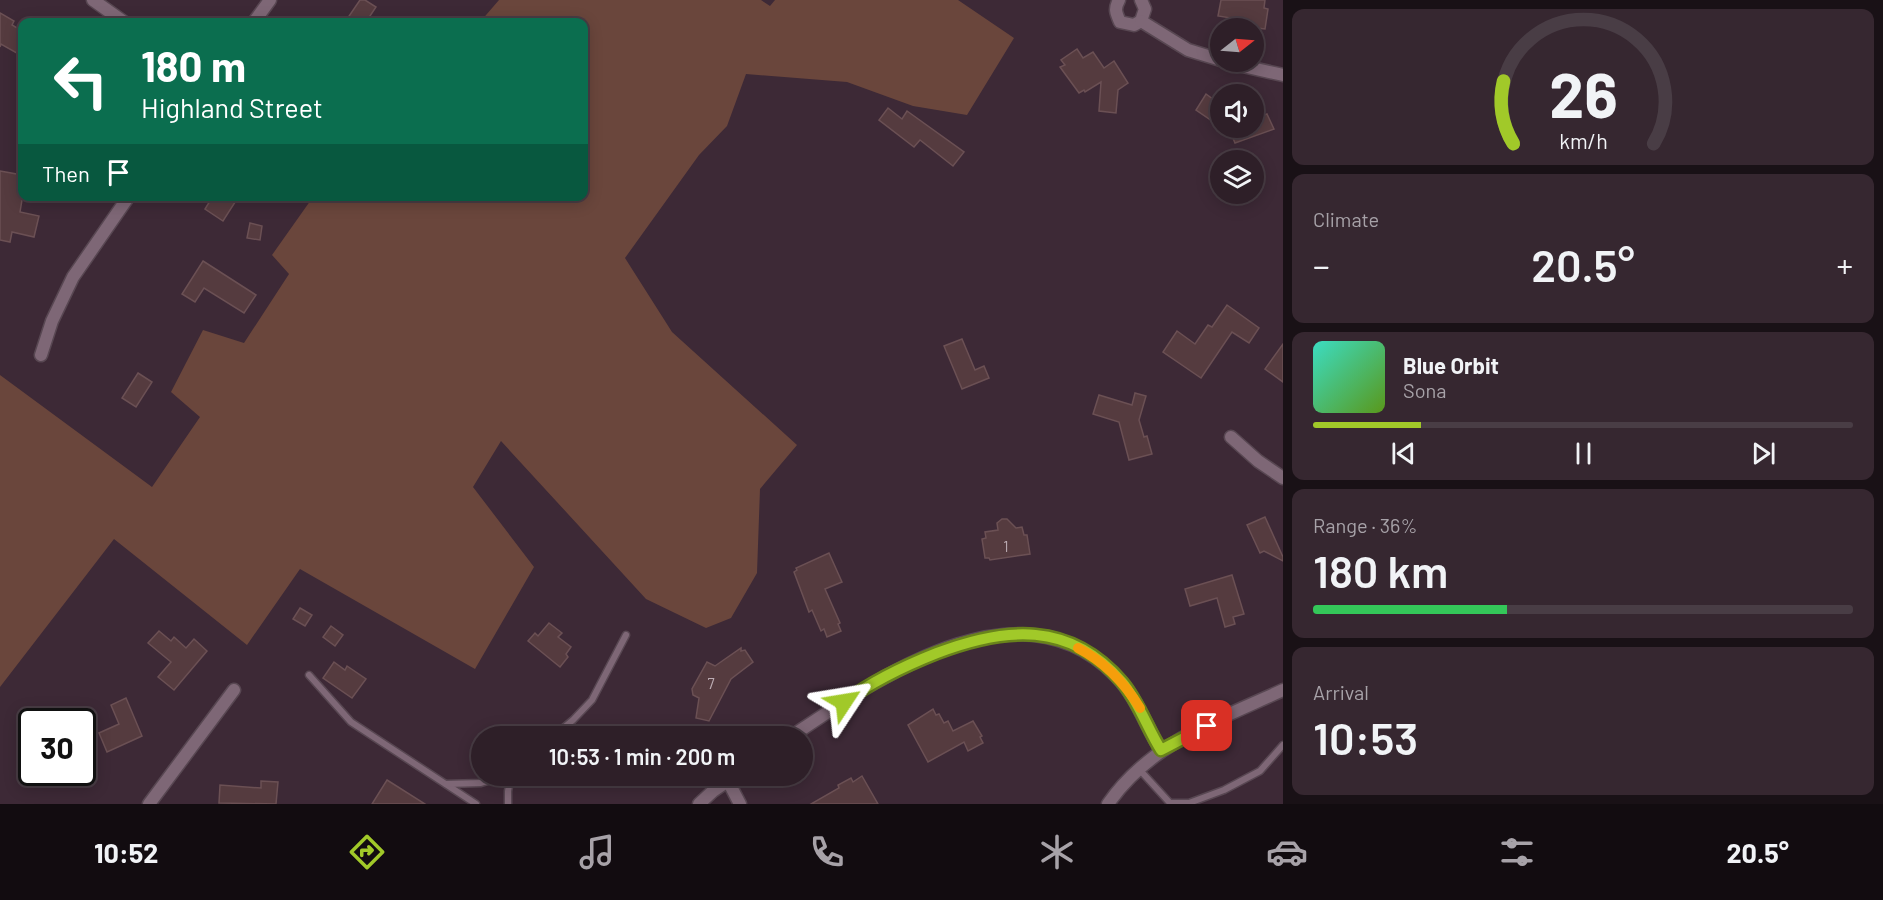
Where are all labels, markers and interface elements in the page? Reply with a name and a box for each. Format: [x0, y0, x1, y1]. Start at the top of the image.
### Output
north arrow [1210, 18, 1264, 72]
map controls [1210, 18, 1264, 204]
text: 180 m [141, 40, 246, 90]
icon: left [42, 42, 120, 120]
text: 26 [1549, 56, 1617, 130]
button: sound [1210, 84, 1264, 138]
text: Highland Street [141, 91, 323, 123]
text: km/h [1559, 128, 1607, 153]
button: layers [1210, 150, 1264, 204]
icon: arrive [102, 156, 135, 189]
text: Then [42, 160, 90, 186]
text: Climate [1313, 207, 1379, 231]
text: 20.5° [1531, 237, 1635, 291]
text: − [1313, 245, 1330, 285]
text: + [1836, 245, 1853, 285]
text: Blue Orbit [1403, 352, 1499, 378]
text: Sona [1403, 378, 1447, 402]
icon: previous [1387, 437, 1420, 470]
icon: pause [1567, 437, 1600, 470]
icon: next [1747, 437, 1780, 470]
text: Range · 36% [1313, 513, 1417, 537]
house number: 1 [1003, 537, 1009, 555]
text: 180 km [1313, 543, 1448, 597]
position arrow [812, 670, 876, 734]
house number: 7 [707, 674, 715, 692]
text: Arrival [1313, 680, 1369, 704]
pin [1181, 700, 1232, 751]
speed limit sign: 30 [18, 708, 96, 786]
icon: arrive [1190, 709, 1223, 742]
text: 10:53 [1313, 710, 1418, 764]
text: 10:53 · 1 min · 200 m [549, 743, 735, 769]
icon: directions [346, 831, 388, 873]
icon: music [576, 831, 618, 873]
icon: phone [806, 831, 848, 873]
icon: climate [1036, 831, 1078, 873]
icon: car [1266, 831, 1308, 873]
icon: filters [1496, 831, 1538, 873]
text: 10:52 [94, 836, 158, 868]
text: 20.5° [1726, 836, 1789, 868]

